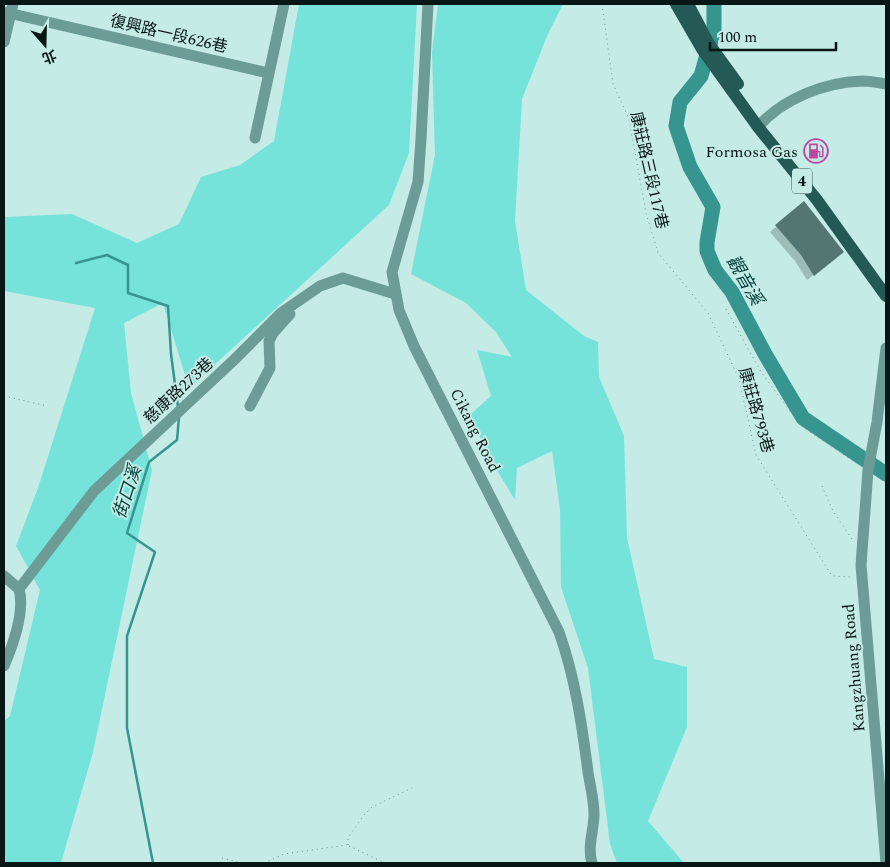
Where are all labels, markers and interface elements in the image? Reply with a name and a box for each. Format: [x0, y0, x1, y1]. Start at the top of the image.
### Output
street label: 復興路一段626巷 [108, 9, 230, 59]
north arrow [20, 20, 70, 70]
scale bar [710, 20, 836, 52]
text: 100 m [718, 26, 757, 49]
text: 北 [39, 44, 59, 69]
street label: 康莊路三段117巷 [624, 109, 674, 231]
fuel station icon: Formosa Gas [803, 138, 829, 164]
place label: Formosa Gas [706, 140, 798, 164]
road number: 4 [792, 168, 812, 194]
water label: 觀音溪 [719, 250, 771, 313]
street label: 慈康路273巷 [138, 352, 219, 430]
street label: 康莊路793巷 [732, 365, 780, 456]
street label: Cikang Road [444, 384, 507, 477]
water label: 街口溪 [106, 459, 150, 522]
street label: Kangzhuang Road [836, 603, 872, 733]

